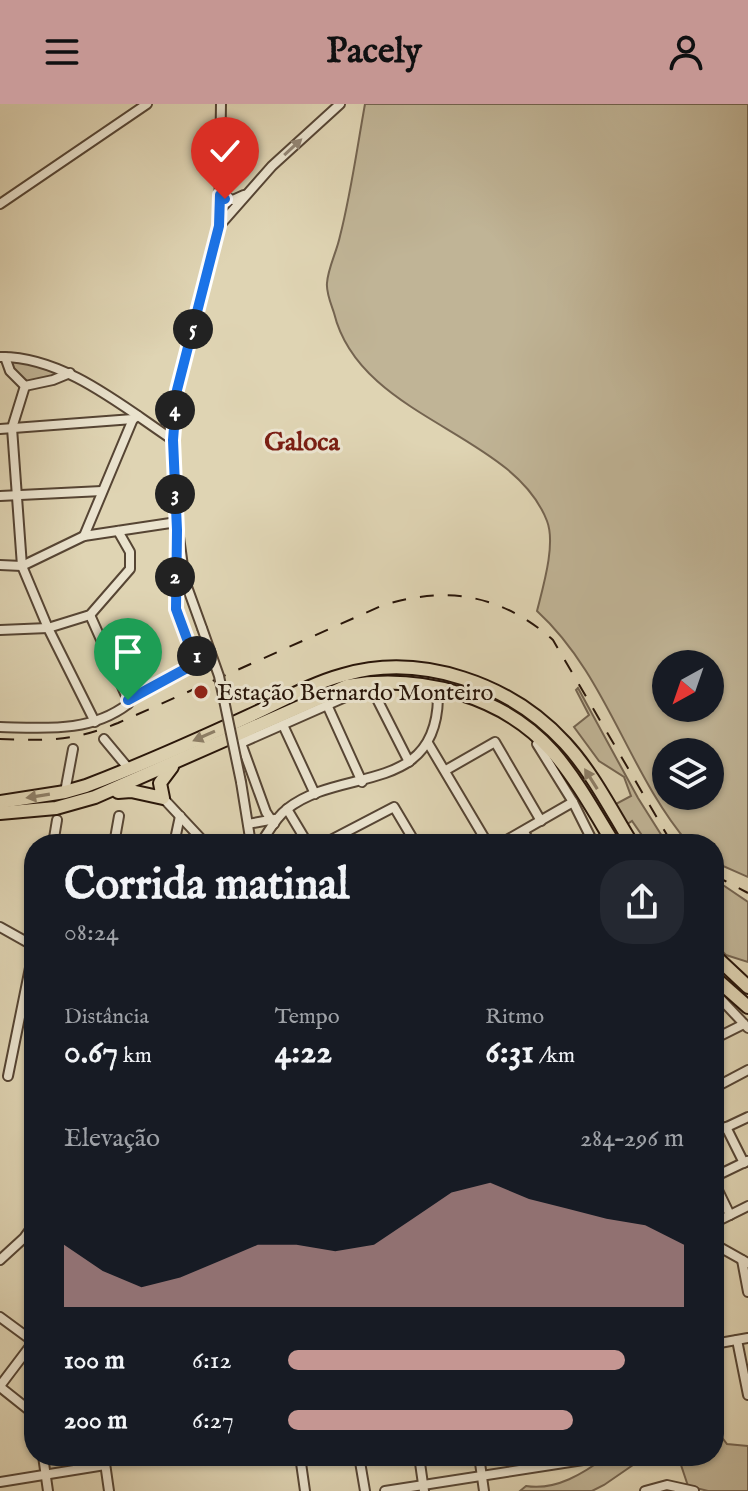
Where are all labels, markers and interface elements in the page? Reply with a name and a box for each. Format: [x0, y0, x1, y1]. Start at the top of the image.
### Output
text: Pacely [326, 29, 422, 75]
icon: menu [40, 30, 84, 74]
icon: person [664, 30, 708, 74]
pin [191, 117, 259, 199]
icon: check [203, 129, 247, 173]
one-way arrow [283, 138, 302, 156]
pin: 5 [173, 309, 213, 349]
text: 5 [189, 315, 197, 343]
pin: 4 [155, 390, 195, 430]
text: 4 [170, 396, 180, 424]
district label: Galoca [264, 426, 340, 459]
pin: 3 [155, 474, 195, 514]
text: 3 [171, 480, 179, 508]
pin: 2 [155, 557, 195, 597]
text: 2 [170, 563, 180, 591]
pin [94, 618, 162, 700]
icon: arrive [106, 630, 150, 674]
pin: 1 [177, 636, 217, 676]
text: 1 [193, 642, 201, 670]
north arrow [652, 650, 724, 722]
map controls [652, 650, 724, 810]
place label: Estação Bernardo Monteiro [217, 678, 494, 709]
marker: Estação Bernardo Monteiro [192, 683, 210, 701]
one-way arrow [192, 729, 215, 743]
button: layers [652, 738, 724, 810]
one-way arrow [584, 768, 599, 789]
one-way arrow [25, 791, 50, 803]
text: Corrida matinal [64, 858, 349, 914]
button: share [600, 860, 684, 944]
text: 08:24 [64, 916, 119, 949]
text: Distância [64, 1003, 149, 1031]
text: Tempo [275, 1003, 340, 1031]
text: Ritmo [485, 1003, 544, 1031]
text: 0.67 [64, 1031, 118, 1074]
text: 4:22 [275, 1031, 332, 1074]
text: 6:31 [485, 1031, 534, 1074]
text: km [118, 1042, 152, 1070]
text: /km [534, 1042, 575, 1070]
text: Elevação [64, 1122, 160, 1155]
text: 284–296 m [580, 1122, 684, 1155]
text: 100 m [64, 1344, 125, 1377]
text: 6:12 [192, 1344, 232, 1377]
text: 200 m [64, 1404, 128, 1437]
text: 6:27 [192, 1404, 234, 1437]

